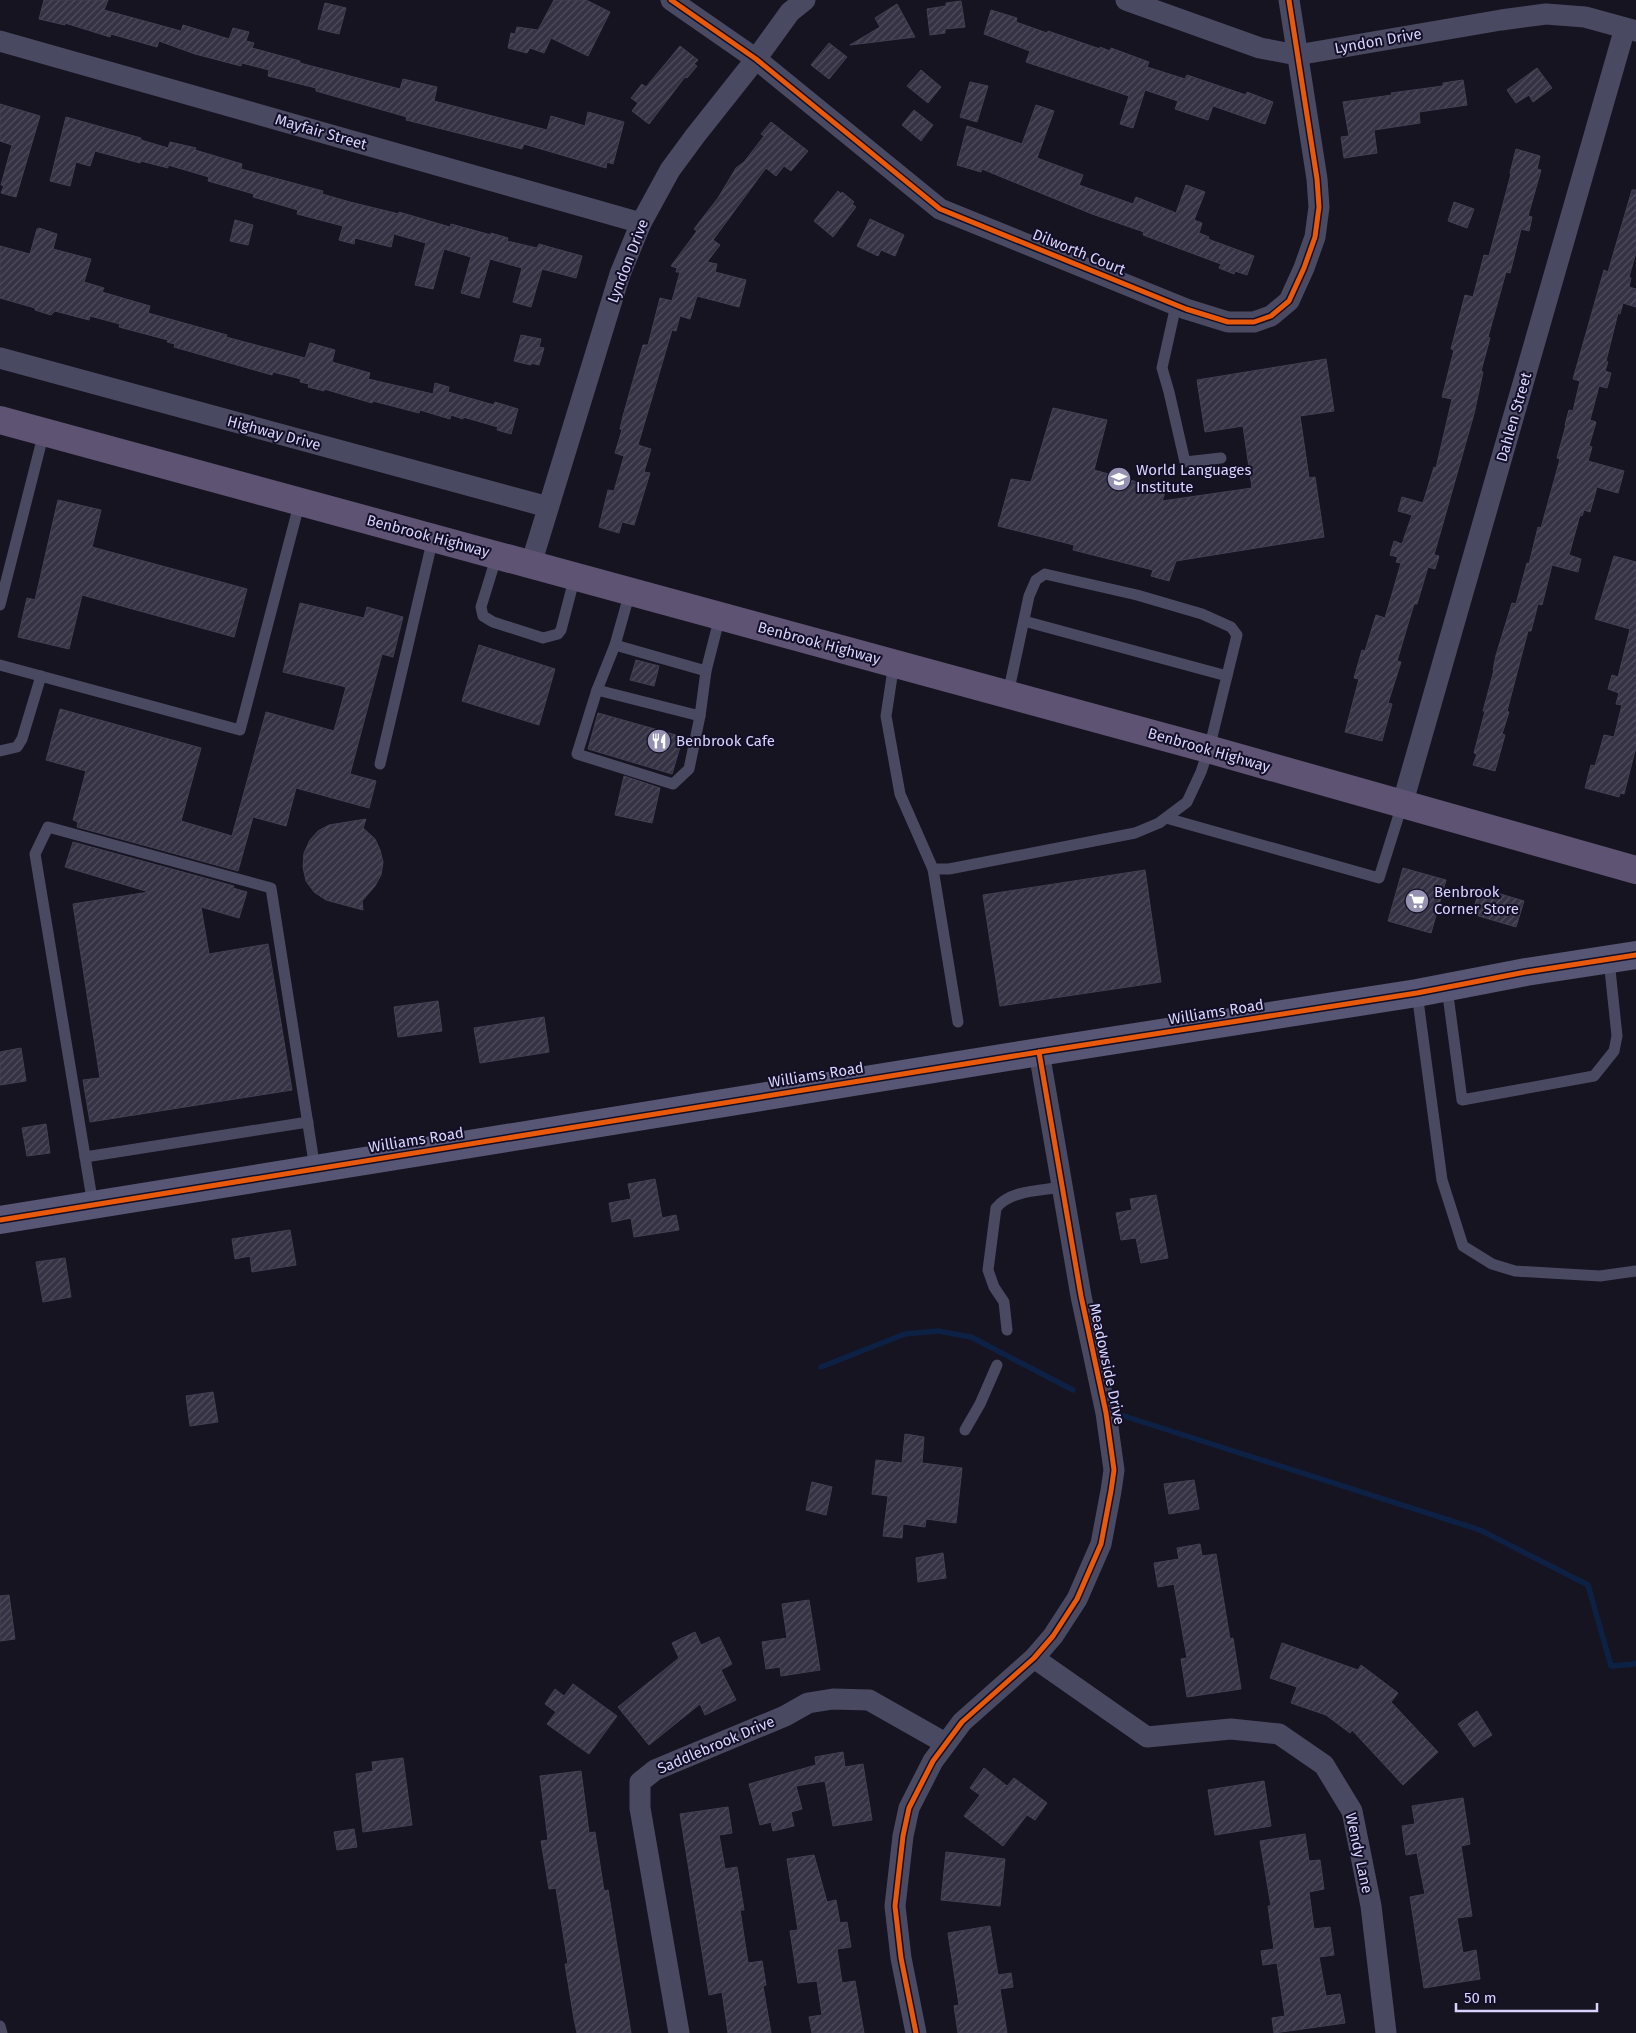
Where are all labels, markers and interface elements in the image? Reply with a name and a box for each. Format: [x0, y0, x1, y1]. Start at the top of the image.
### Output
street label: Lyndon Drive [1333, 24, 1423, 58]
street label: Mayfair Street [273, 110, 369, 154]
street label: Lyndon Drive [604, 217, 652, 305]
street label: Dilworth Court [1030, 225, 1129, 279]
street label: Dahlen Street [1493, 370, 1536, 464]
street label: Highway Drive [225, 412, 323, 454]
place label: World Languages Institute [1136, 461, 1251, 496]
school or university icon: World Languages Institute [1106, 466, 1132, 492]
street label: Benbrook Highway [365, 511, 492, 561]
street label: Benbrook Highway [756, 618, 883, 668]
street label: Benbrook Highway [1146, 724, 1273, 776]
restaurant icon: Benbrook Cafe [646, 728, 672, 754]
place label: Benbrook Cafe [676, 732, 775, 750]
place label: Benbrook Corner Store [1434, 883, 1519, 918]
supermarket icon: Benbrook Corner Store [1404, 888, 1430, 914]
street label: Williams Road [1167, 996, 1265, 1028]
street label: Williams Road [767, 1059, 865, 1091]
street label: Williams Road [367, 1124, 465, 1156]
street label: Meadowside Drive [1085, 1302, 1129, 1426]
street label: Saddlebrook Drive [655, 1712, 777, 1778]
street label: Wendy Lane [1342, 1811, 1376, 1895]
scale bar [1456, 1980, 1597, 2012]
text: 50 m [1464, 1989, 1497, 2007]

